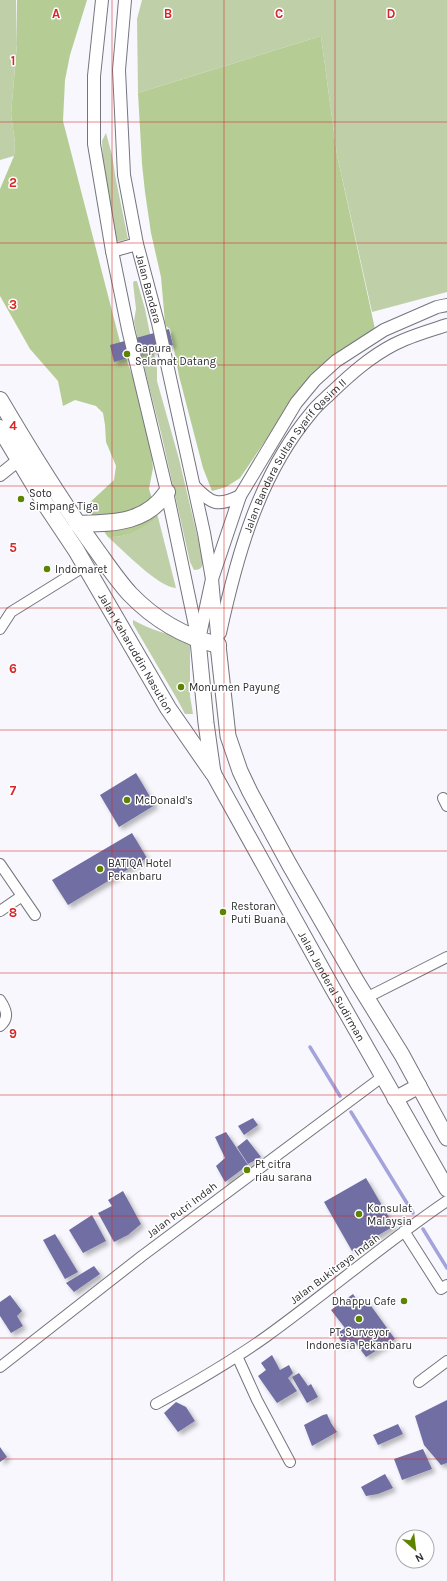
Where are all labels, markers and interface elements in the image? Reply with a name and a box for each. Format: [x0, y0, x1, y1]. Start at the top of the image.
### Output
text: A [52, 6, 60, 21]
text: B [164, 6, 172, 21]
text: C [275, 6, 283, 21]
text: D [387, 6, 396, 21]
text: 1 [11, 53, 15, 68]
text: 2 [9, 175, 17, 190]
street label: Jalan Bandara [134, 253, 164, 325]
text: 3 [9, 297, 17, 312]
place label: Gapura Selamat Datang [135, 342, 217, 368]
marker: Gapura Selamat Datang [122, 349, 132, 359]
street label: Jalan Bandara Sultan Syarif Qasim II [241, 376, 349, 534]
text: 4 [9, 418, 17, 433]
place label: Soto Simpang Tiga [29, 487, 98, 513]
marker: Soto Simpang Tiga [16, 494, 26, 504]
text: 5 [9, 540, 17, 555]
place label: Indomaret [55, 563, 107, 576]
marker: Indomaret [42, 564, 52, 574]
street label: Jalan Kaharuddin Nasution [96, 591, 176, 716]
text: 6 [9, 661, 17, 676]
place label: Monumen Payung [189, 681, 280, 694]
marker: Monumen Payung [176, 682, 186, 692]
text: 7 [10, 783, 17, 798]
place label: McDonald's [135, 794, 193, 807]
marker: McDonald's [122, 795, 132, 805]
place label: BATIQA Hotel Pekanbaru [108, 857, 172, 883]
marker: BATIQA Hotel Pekanbaru [95, 864, 105, 874]
place label: Restoran Puti Buana [231, 900, 286, 926]
text: 8 [9, 905, 17, 920]
marker: Restoran Puti Buana [218, 907, 228, 917]
street label: Jalan Jenderal Sudirman [296, 929, 368, 1043]
text: 9 [9, 1026, 17, 1041]
place label: Pt citra riau sarana [255, 1158, 312, 1184]
marker: Pt citra riau sarana [242, 1165, 252, 1175]
street label: Jalan Putri Indah [144, 1179, 220, 1241]
place label: Konsulat Malaysia [367, 1202, 412, 1228]
marker: Konsulat Malaysia [354, 1209, 364, 1219]
street label: Jalan Bukitraya Indah [288, 1231, 382, 1307]
place label: Dhappu Cafe [332, 1295, 396, 1308]
marker: Dhappu Cafe [399, 1296, 409, 1306]
marker: PT. Surveyor Indonesia Pekanbaru [354, 1314, 364, 1324]
place label: PT. Surveyor Indonesia Pekanbaru [306, 1326, 412, 1352]
north arrow [395, 1529, 435, 1569]
text: N [413, 1550, 426, 1565]

